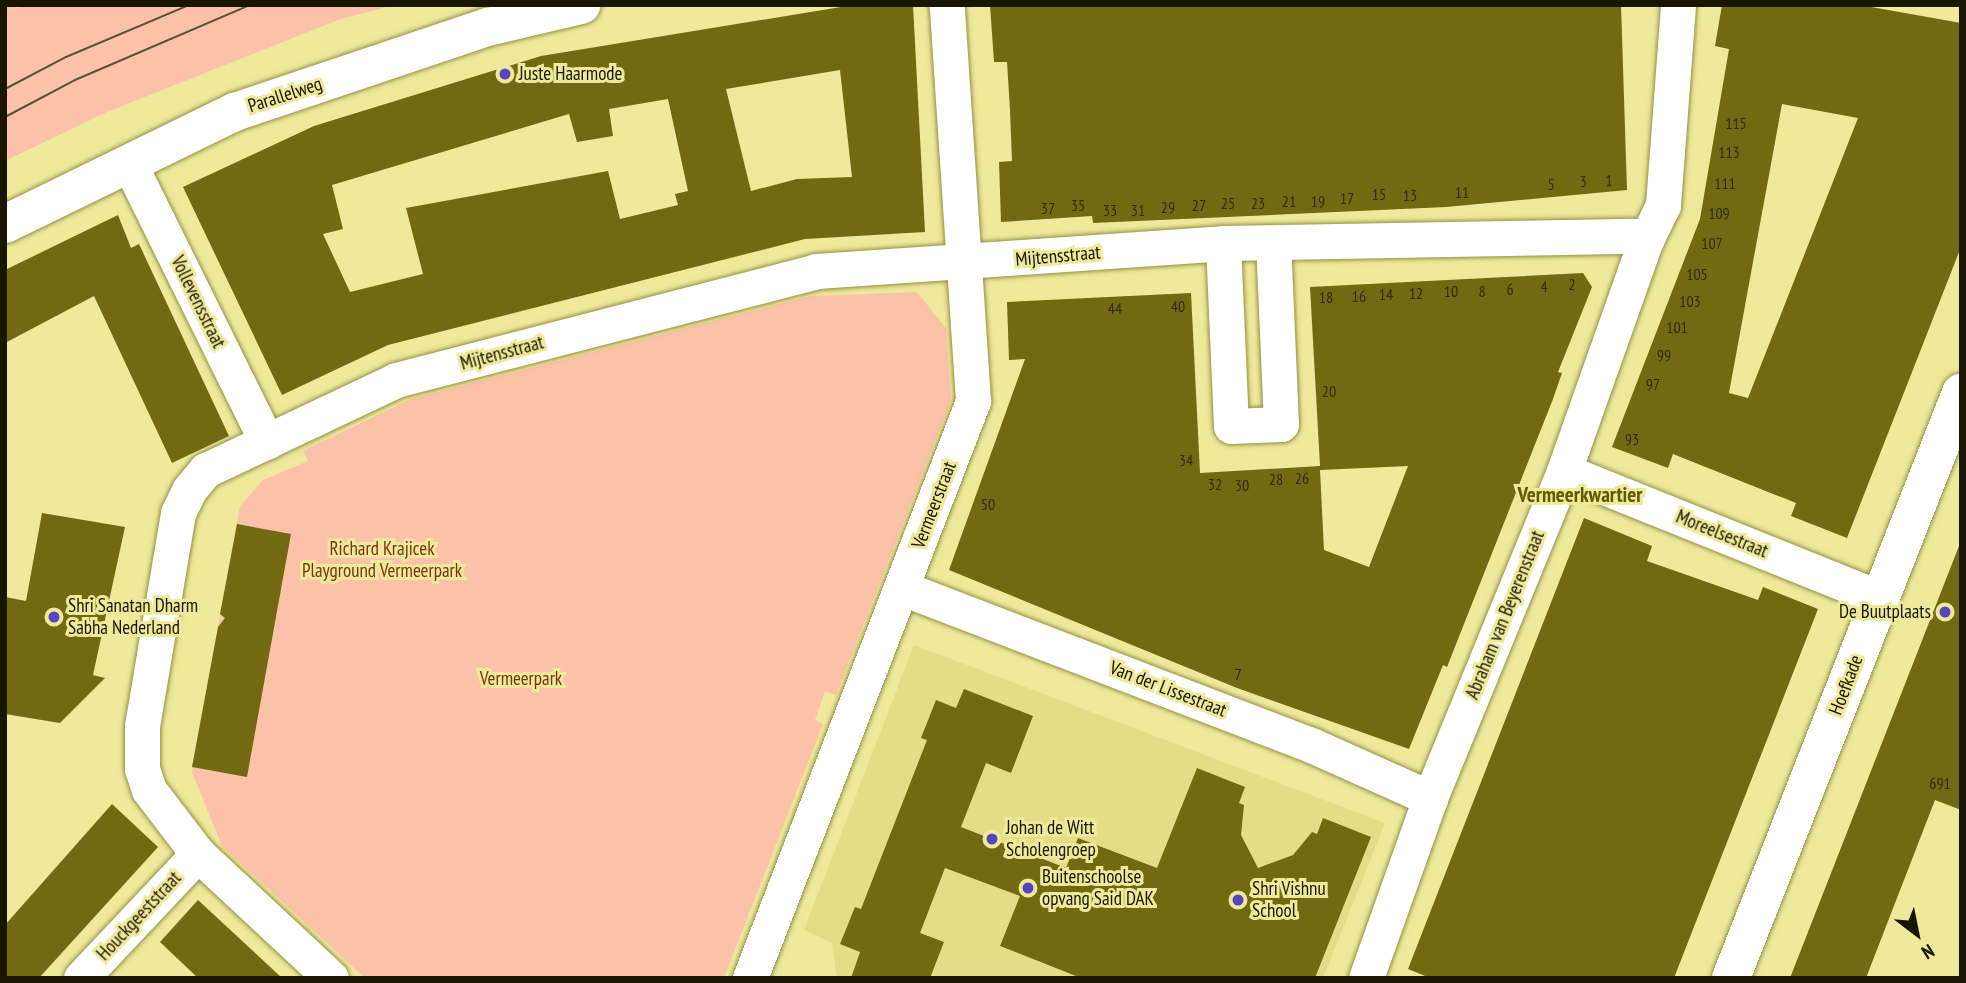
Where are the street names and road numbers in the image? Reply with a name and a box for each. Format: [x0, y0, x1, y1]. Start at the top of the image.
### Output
street label: Parallelweg [245, 72, 325, 118]
street label: Mijtensstraat [1015, 241, 1101, 271]
street label: Vollevensstraat [166, 252, 230, 352]
street label: Mijtensstraat [458, 331, 546, 375]
street label: Vermeerstraat [907, 458, 961, 552]
street label: Moreelsestraat [1673, 505, 1771, 563]
street label: Abraham van Beyerenstraat [1461, 527, 1549, 703]
street label: Hoefkade [1824, 652, 1868, 718]
street label: Van der Lissestraat [1106, 656, 1230, 722]
street label: Houckgeeststraat [92, 867, 186, 965]

